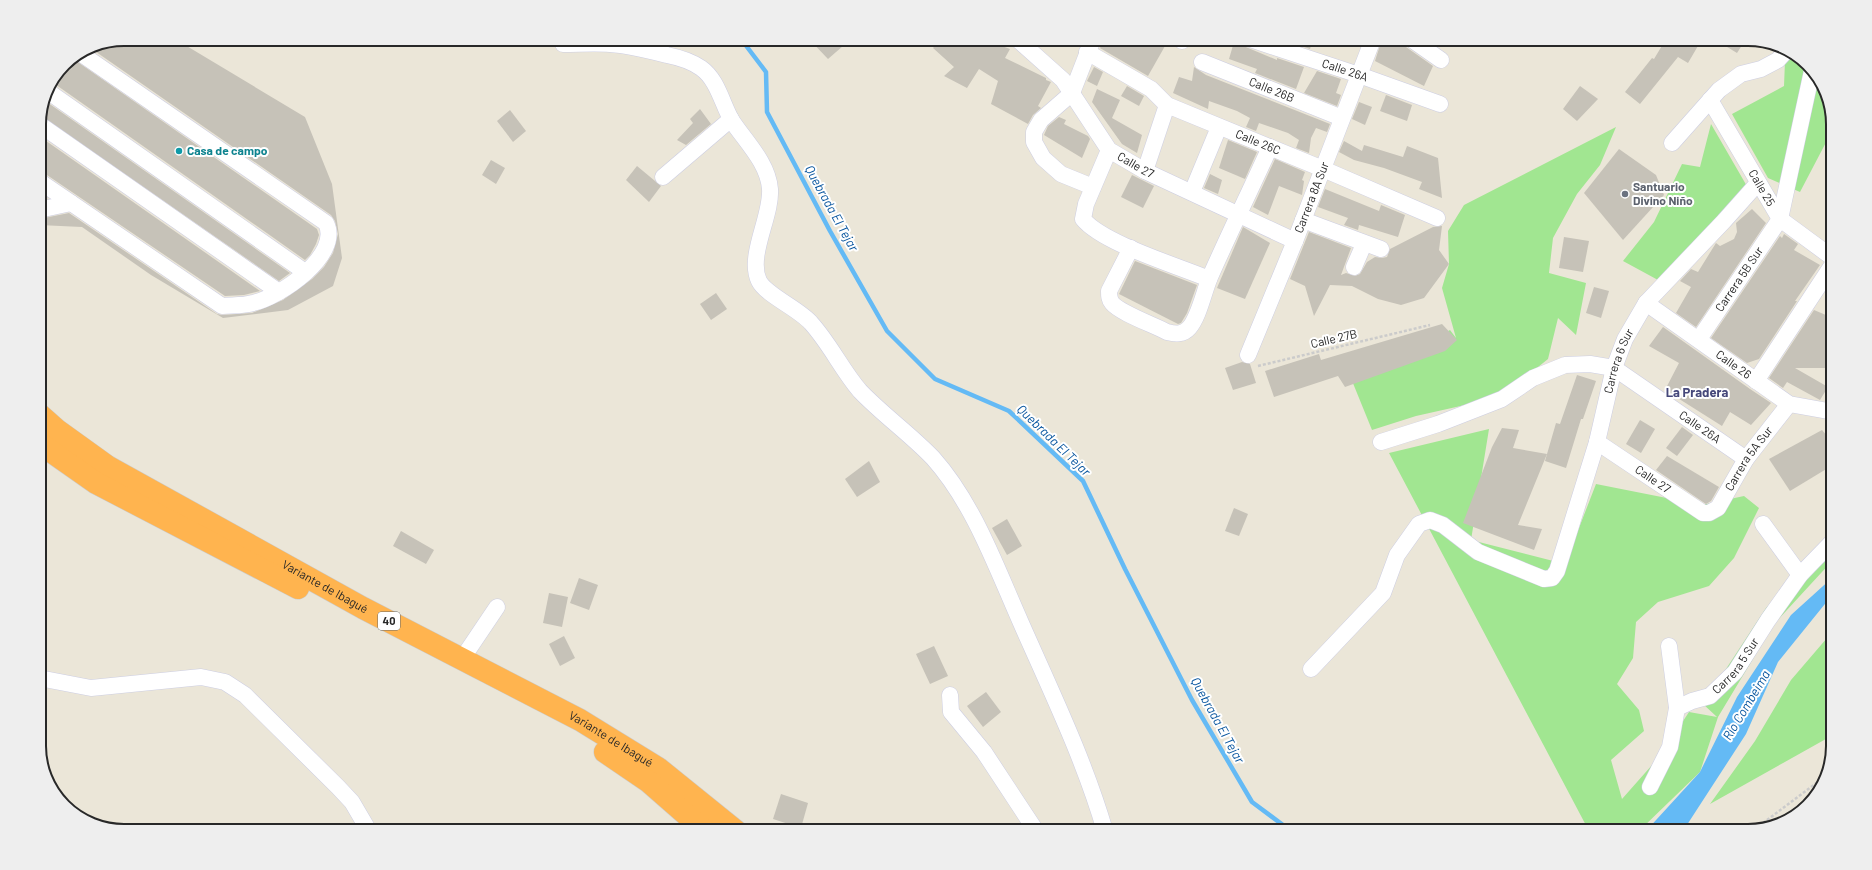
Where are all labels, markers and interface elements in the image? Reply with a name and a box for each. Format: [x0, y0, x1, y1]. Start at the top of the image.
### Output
street label: Calle 26A [1320, 55, 1370, 84]
street label: Calle 26B [1247, 74, 1297, 104]
street label: Calle 26C [1234, 126, 1283, 157]
place label: Casa de campo [187, 143, 268, 157]
marker: Casa de campo [174, 146, 184, 156]
street label: Calle 27 [1115, 148, 1157, 180]
street label: Carrera 8A Sur [1291, 159, 1331, 235]
water label: Quebrada El Tejar [802, 162, 862, 254]
street label: Calle 25 [1746, 166, 1779, 208]
place label: Santuario Divino Niño [1633, 179, 1693, 207]
marker: Santuario Divino Niño [1620, 189, 1630, 199]
street label: Carrera 5B Sur [1712, 243, 1766, 314]
street label: Carrera 6 Sur [1600, 325, 1636, 395]
street label: Calle 27B [1309, 326, 1358, 350]
street label: Calle 26 [1713, 347, 1754, 381]
district label: La Pradera [1666, 384, 1728, 400]
water label: Quebrada El Tejar [1014, 401, 1094, 479]
street label: Calle 26A [1677, 407, 1724, 446]
street label: Carrera 5A Sur [1721, 423, 1775, 493]
street label: Calle 27 [1633, 462, 1674, 496]
street label: Variante de Ibagué [280, 557, 371, 615]
road number: 40 [378, 612, 400, 630]
street label: Carrera 5 Sur [1709, 634, 1761, 696]
water label: Río Combeima [1719, 667, 1773, 743]
water label: Quebrada El Tejar [1188, 674, 1248, 766]
street label: Variante de Ibagué [567, 708, 656, 769]

